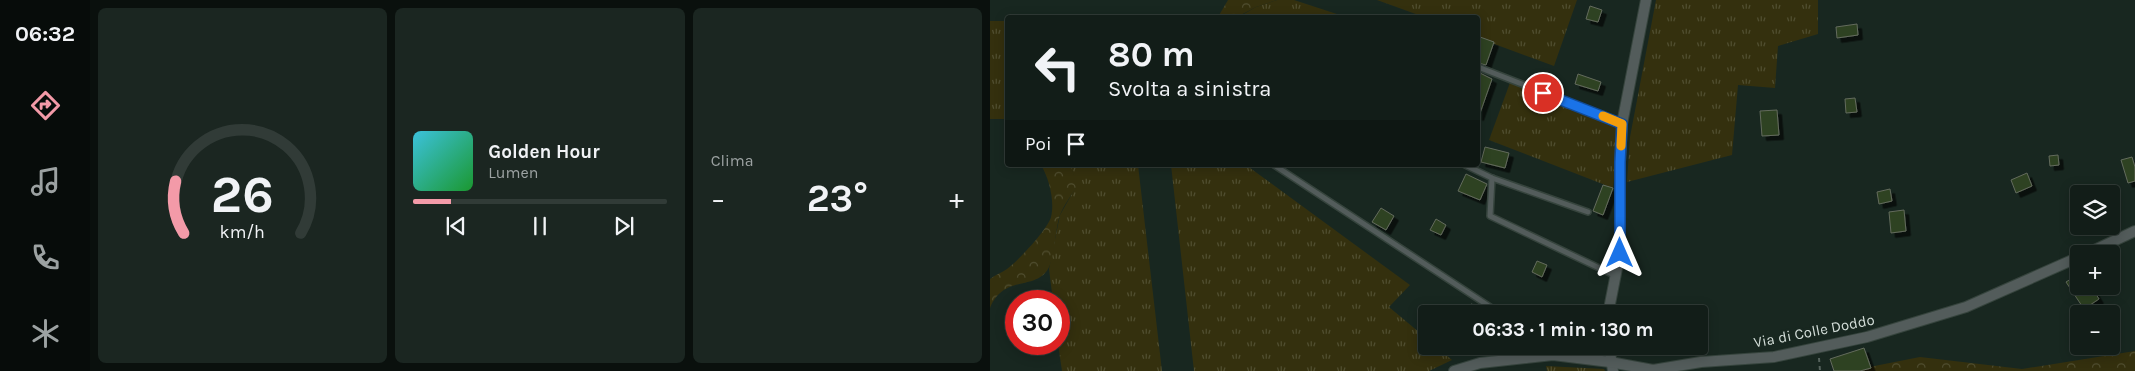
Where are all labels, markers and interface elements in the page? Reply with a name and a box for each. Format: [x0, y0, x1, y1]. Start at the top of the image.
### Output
text: 06:32 [15, 21, 75, 47]
text: 80 m [1108, 34, 1195, 75]
icon: left [1025, 35, 1090, 100]
pin [1522, 72, 1564, 114]
text: Svolta a sinistra [1108, 76, 1271, 102]
icon: arrive [1529, 79, 1557, 107]
icon: directions [28, 88, 63, 123]
icon: arrive [1062, 130, 1090, 158]
text: Poi [1025, 133, 1052, 155]
text: Golden Hour [488, 141, 600, 163]
text: Clima [711, 151, 754, 170]
text: Lumen [488, 163, 538, 182]
icon: music [28, 164, 63, 199]
text: 26 [211, 164, 274, 225]
text: 23° [807, 176, 868, 221]
text: − [711, 182, 725, 215]
text: + [949, 182, 964, 215]
map controls [2070, 185, 2120, 355]
button: layers [2070, 185, 2120, 235]
icon: previous [442, 212, 470, 240]
icon: pause [526, 212, 554, 240]
icon: next [610, 212, 638, 240]
text: km/h [220, 222, 265, 243]
position arrow [1593, 226, 1645, 278]
icon: phone [28, 240, 63, 275]
button: + [2070, 245, 2120, 295]
speed limit sign: 30 [1005, 290, 1070, 355]
button: − [2070, 305, 2120, 355]
street label: Via di Colle Doddo [1752, 310, 1876, 352]
icon: climate [28, 316, 63, 351]
text: 06:33 · 1 min · 130 m [1473, 319, 1653, 341]

